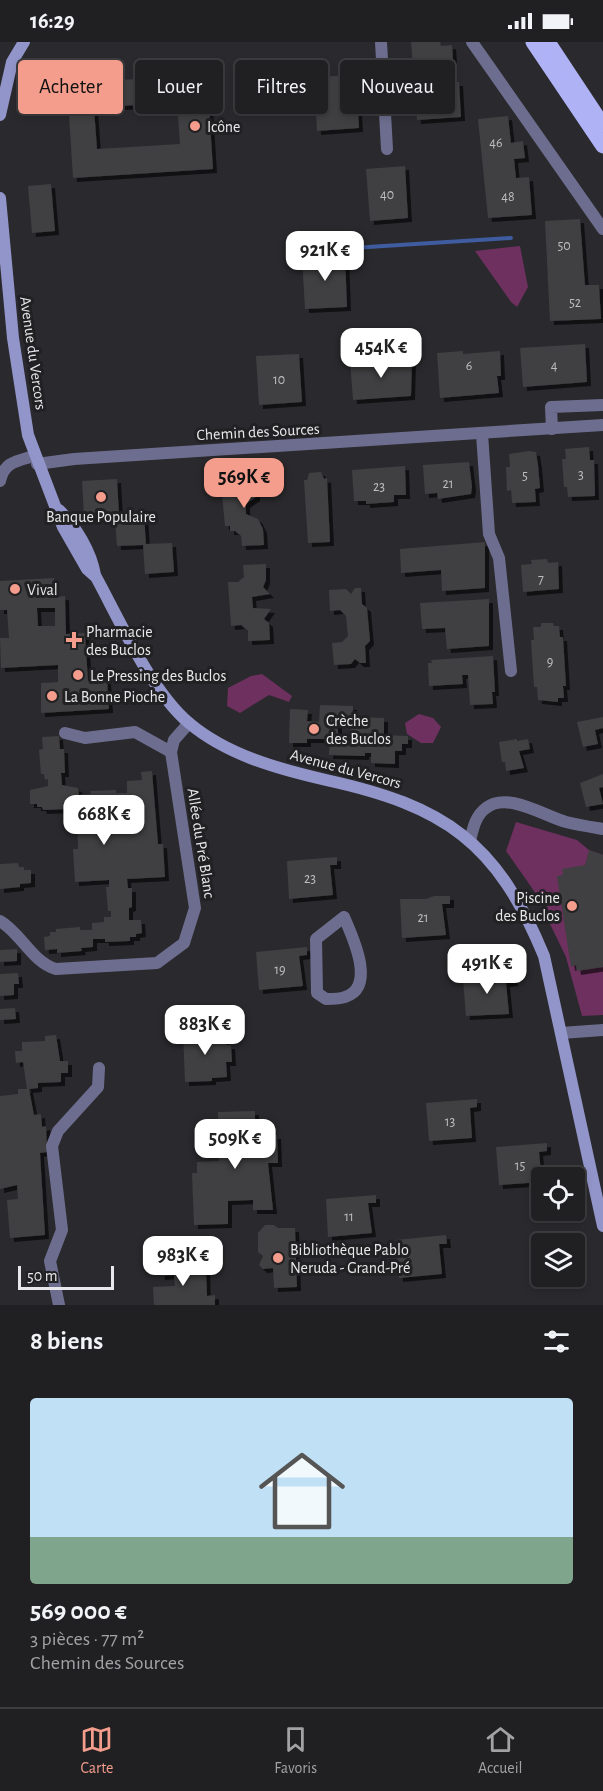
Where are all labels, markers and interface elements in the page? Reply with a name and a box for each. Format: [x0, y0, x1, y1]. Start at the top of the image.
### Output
text: 16:29 [30, 10, 75, 32]
chip: Acheter [18, 60, 123, 114]
chip: Louer [135, 60, 223, 114]
chip: Filtres [235, 60, 328, 114]
chip: Nouveau [340, 60, 455, 114]
marker: Icône [188, 119, 202, 133]
place label: Icône [207, 119, 240, 135]
house number: 46 [489, 136, 503, 150]
house number: 40 [380, 188, 394, 202]
house number: 48 [501, 190, 515, 204]
pin: 921K € [276, 231, 374, 282]
house number: 50 [557, 239, 571, 253]
text: 921K € [300, 240, 350, 260]
street label: Avenue du Vercors [17, 295, 49, 411]
house number: 52 [569, 296, 581, 310]
pin: 454K € [332, 328, 430, 379]
text: 454K € [355, 337, 407, 357]
house number: 6 [466, 359, 472, 373]
house number: 4 [551, 359, 558, 373]
house number: 10 [273, 373, 285, 387]
street label: Chemin des Sources [196, 421, 320, 443]
pin: 569K € [195, 458, 293, 509]
text: 569K € [218, 467, 270, 487]
house number: 3 [578, 468, 584, 482]
house number: 5 [522, 469, 528, 483]
house number: 21 [442, 477, 454, 491]
house number: 23 [373, 480, 385, 494]
marker: Banque Populaire [94, 490, 108, 504]
place label: Banque Populaire [46, 509, 156, 525]
house number: 7 [538, 572, 544, 586]
marker: Vival [8, 582, 22, 596]
place label: Vival [27, 582, 58, 598]
place label: Pharmacie des Buclos [86, 624, 153, 658]
marker: Pharmacie des Buclos [67, 633, 81, 647]
house number: 9 [547, 655, 553, 669]
marker: Le Pressing des Buclos [71, 668, 85, 682]
place label: Le Pressing des Buclos [90, 668, 226, 684]
marker: La Bonne Pioche [45, 689, 59, 703]
place label: La Bonne Pioche [64, 689, 165, 705]
place label: Crèche des Buclos [326, 713, 391, 747]
marker: Crèche des Buclos [307, 722, 321, 736]
street label: Avenue du Vercors [289, 746, 403, 791]
street label: Allée du Pré Blanc [184, 787, 218, 899]
pin: 668K € [55, 795, 153, 846]
text: 668K € [77, 804, 131, 824]
house number: 23 [304, 872, 316, 886]
place label: Piscine des Buclos [495, 890, 560, 924]
marker: Piscine des Buclos [565, 899, 579, 913]
house number: 21 [417, 911, 429, 925]
pin: 491K € [438, 944, 536, 995]
text: 491K € [462, 953, 512, 973]
house number: 19 [274, 963, 286, 977]
pin: 883K € [156, 1005, 254, 1056]
text: 883K € [179, 1014, 231, 1034]
house number: 13 [445, 1115, 456, 1129]
pin: 509K € [186, 1119, 284, 1170]
text: 509K € [209, 1128, 261, 1148]
house number: 15 [515, 1159, 525, 1173]
map controls [531, 1167, 585, 1287]
button: locate [531, 1167, 585, 1221]
house number: 11 [344, 1210, 354, 1224]
button: layers [531, 1233, 585, 1287]
pin: 983K € [134, 1236, 232, 1287]
place label: Bibliothèque Pablo Neruda - Grand-Pré [290, 1242, 410, 1276]
text: 983K € [157, 1245, 209, 1265]
marker: Bibliothèque Pablo Neruda - Grand-Pré [271, 1251, 285, 1265]
scale bar [18, 1263, 114, 1290]
text: 50 m [27, 1268, 58, 1284]
icon: filters [540, 1325, 573, 1358]
text: 8 biens [30, 1328, 103, 1354]
icon: home [248, 1437, 356, 1545]
text: 569 000 € [30, 1598, 127, 1624]
text: 3 pièces · 77 m² [30, 1629, 144, 1649]
text: Chemin des Sources [30, 1653, 184, 1673]
tab: Carte [80, 1723, 113, 1778]
tab: Favoris [274, 1723, 317, 1778]
tab: Accueil [478, 1723, 523, 1778]

